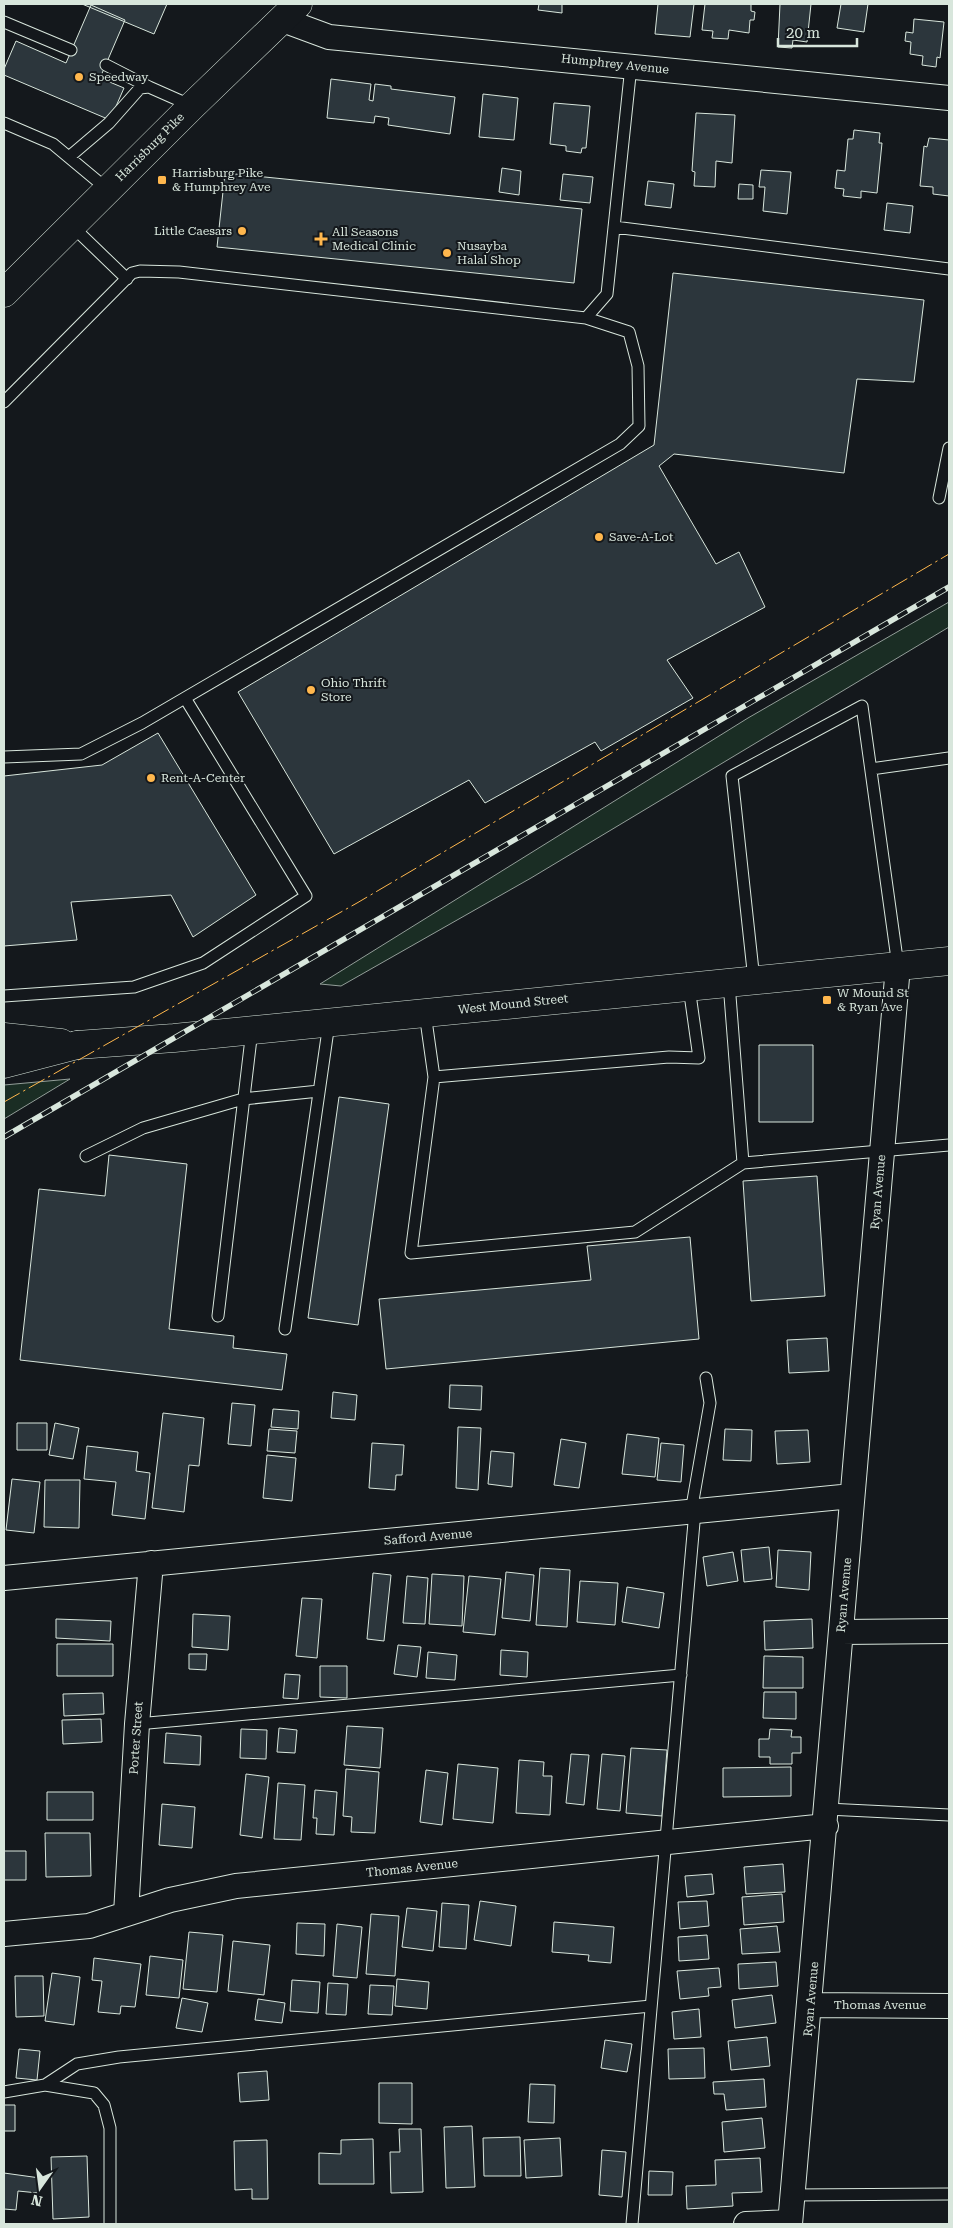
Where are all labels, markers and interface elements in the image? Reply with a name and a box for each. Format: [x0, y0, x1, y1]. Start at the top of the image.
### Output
scale bar [778, 15, 857, 47]
text: 20 m [786, 24, 821, 42]
street label: Humphrey Avenue [560, 51, 670, 77]
place label: Speedway [89, 70, 149, 84]
marker: Speedway [73, 71, 85, 83]
street label: Harrisburg Pike [113, 110, 187, 184]
place label: Harrisburg Pike & Humphrey Ave [172, 166, 271, 194]
marker: Harrisburg Pike & Humphrey Ave [156, 174, 168, 186]
place label: Little Caesars [154, 224, 232, 238]
marker: Little Caesars [236, 225, 248, 237]
place label: All Seasons Medical Clinic [332, 225, 416, 253]
marker: All Seasons Medical Clinic [314, 232, 328, 246]
place label: Nusayba Halal Shop [457, 239, 521, 267]
marker: Nusayba Halal Shop [441, 247, 453, 259]
place label: Save-A-Lot [609, 530, 674, 544]
marker: Save-A-Lot [593, 531, 605, 543]
place label: Ohio Thrift Store [321, 676, 387, 704]
marker: Ohio Thrift Store [305, 684, 317, 696]
place label: Rent-A-Center [161, 771, 245, 785]
marker: Rent-A-Center [145, 772, 157, 784]
place label: W Mound St & Ryan Ave [837, 986, 909, 1014]
street label: West Mound Street [457, 991, 569, 1017]
marker: W Mound St & Ryan Ave [821, 994, 833, 1006]
street label: Ryan Avenue [868, 1154, 888, 1230]
street label: Safford Avenue [383, 1526, 473, 1548]
street label: Ryan Avenue [834, 1557, 854, 1633]
street label: Porter Street [126, 1700, 146, 1775]
street label: Thomas Avenue [365, 1856, 459, 1880]
street label: Ryan Avenue [801, 1961, 821, 2037]
street label: Thomas Avenue [834, 1998, 927, 2012]
north arrow [15, 2163, 65, 2213]
text: N [29, 2191, 44, 2210]

